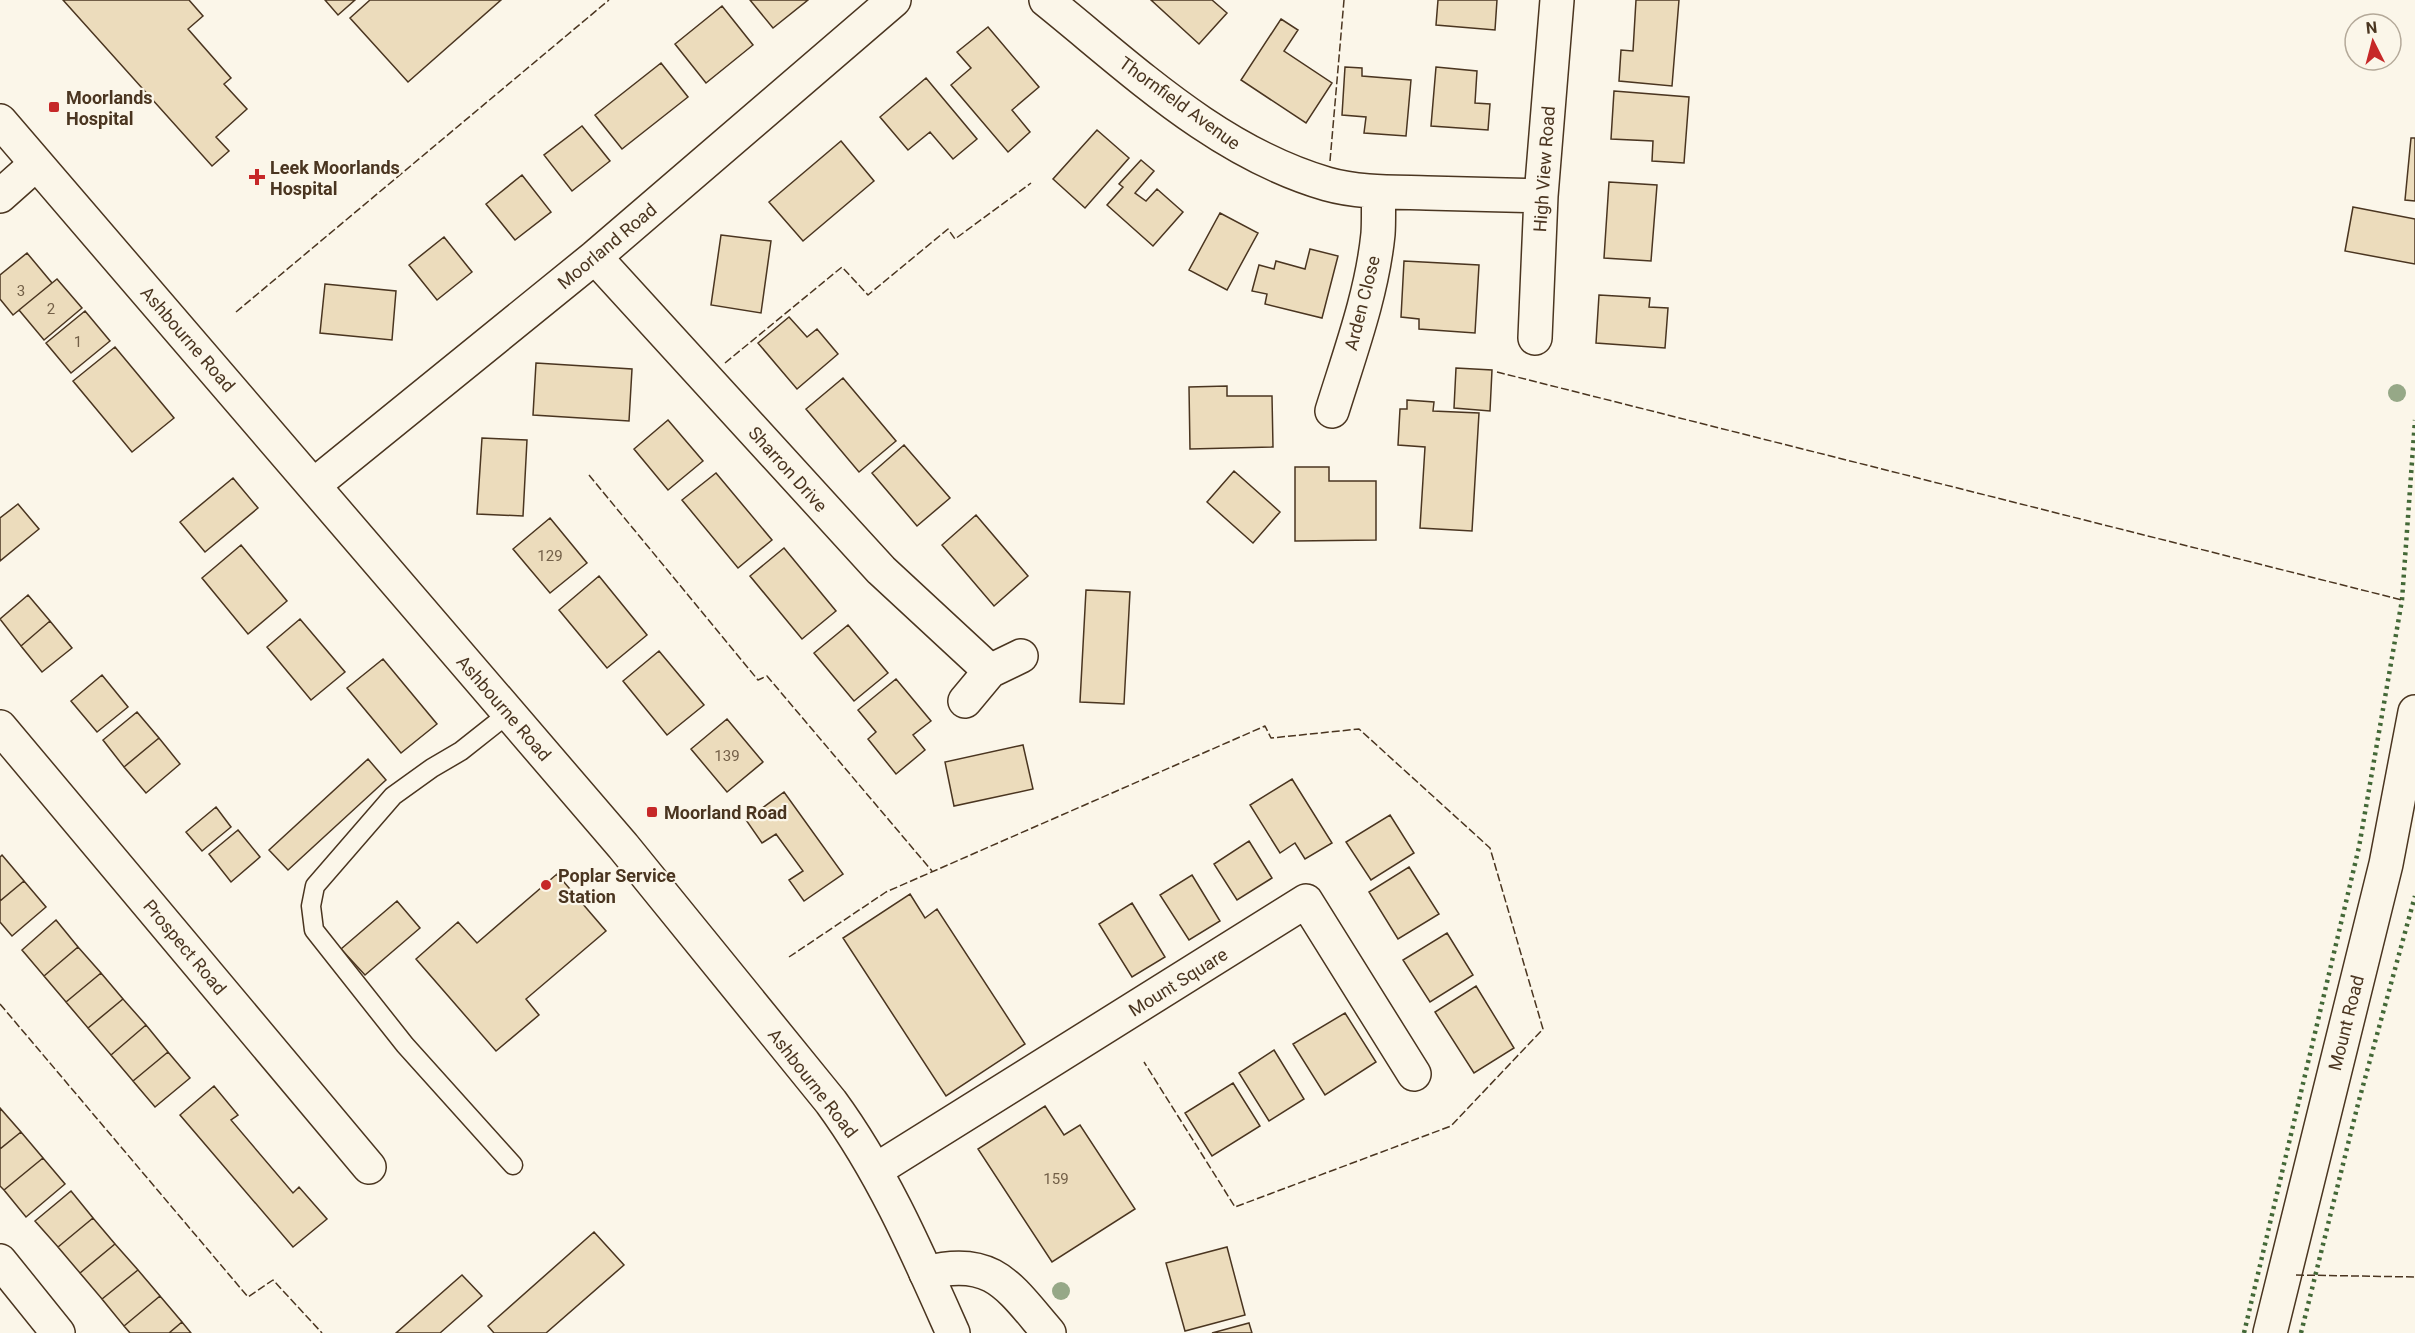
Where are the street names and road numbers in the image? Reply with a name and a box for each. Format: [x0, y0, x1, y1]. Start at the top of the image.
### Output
street label: Thornfield Avenue [1115, 52, 1245, 154]
street label: High View Road [1529, 105, 1559, 233]
street label: Moorland Road [553, 199, 661, 293]
street label: Arden Close [1340, 253, 1384, 353]
street label: Ashbourne Road [137, 282, 239, 396]
street label: Sharron Drive [744, 422, 832, 516]
street label: Ashbourne Road [453, 651, 555, 765]
street label: Prospect Road [139, 895, 231, 999]
street label: Mount Square [1125, 943, 1231, 1021]
street label: Mount Road [2324, 973, 2368, 1073]
street label: Ashbourne Road [764, 1024, 862, 1142]

